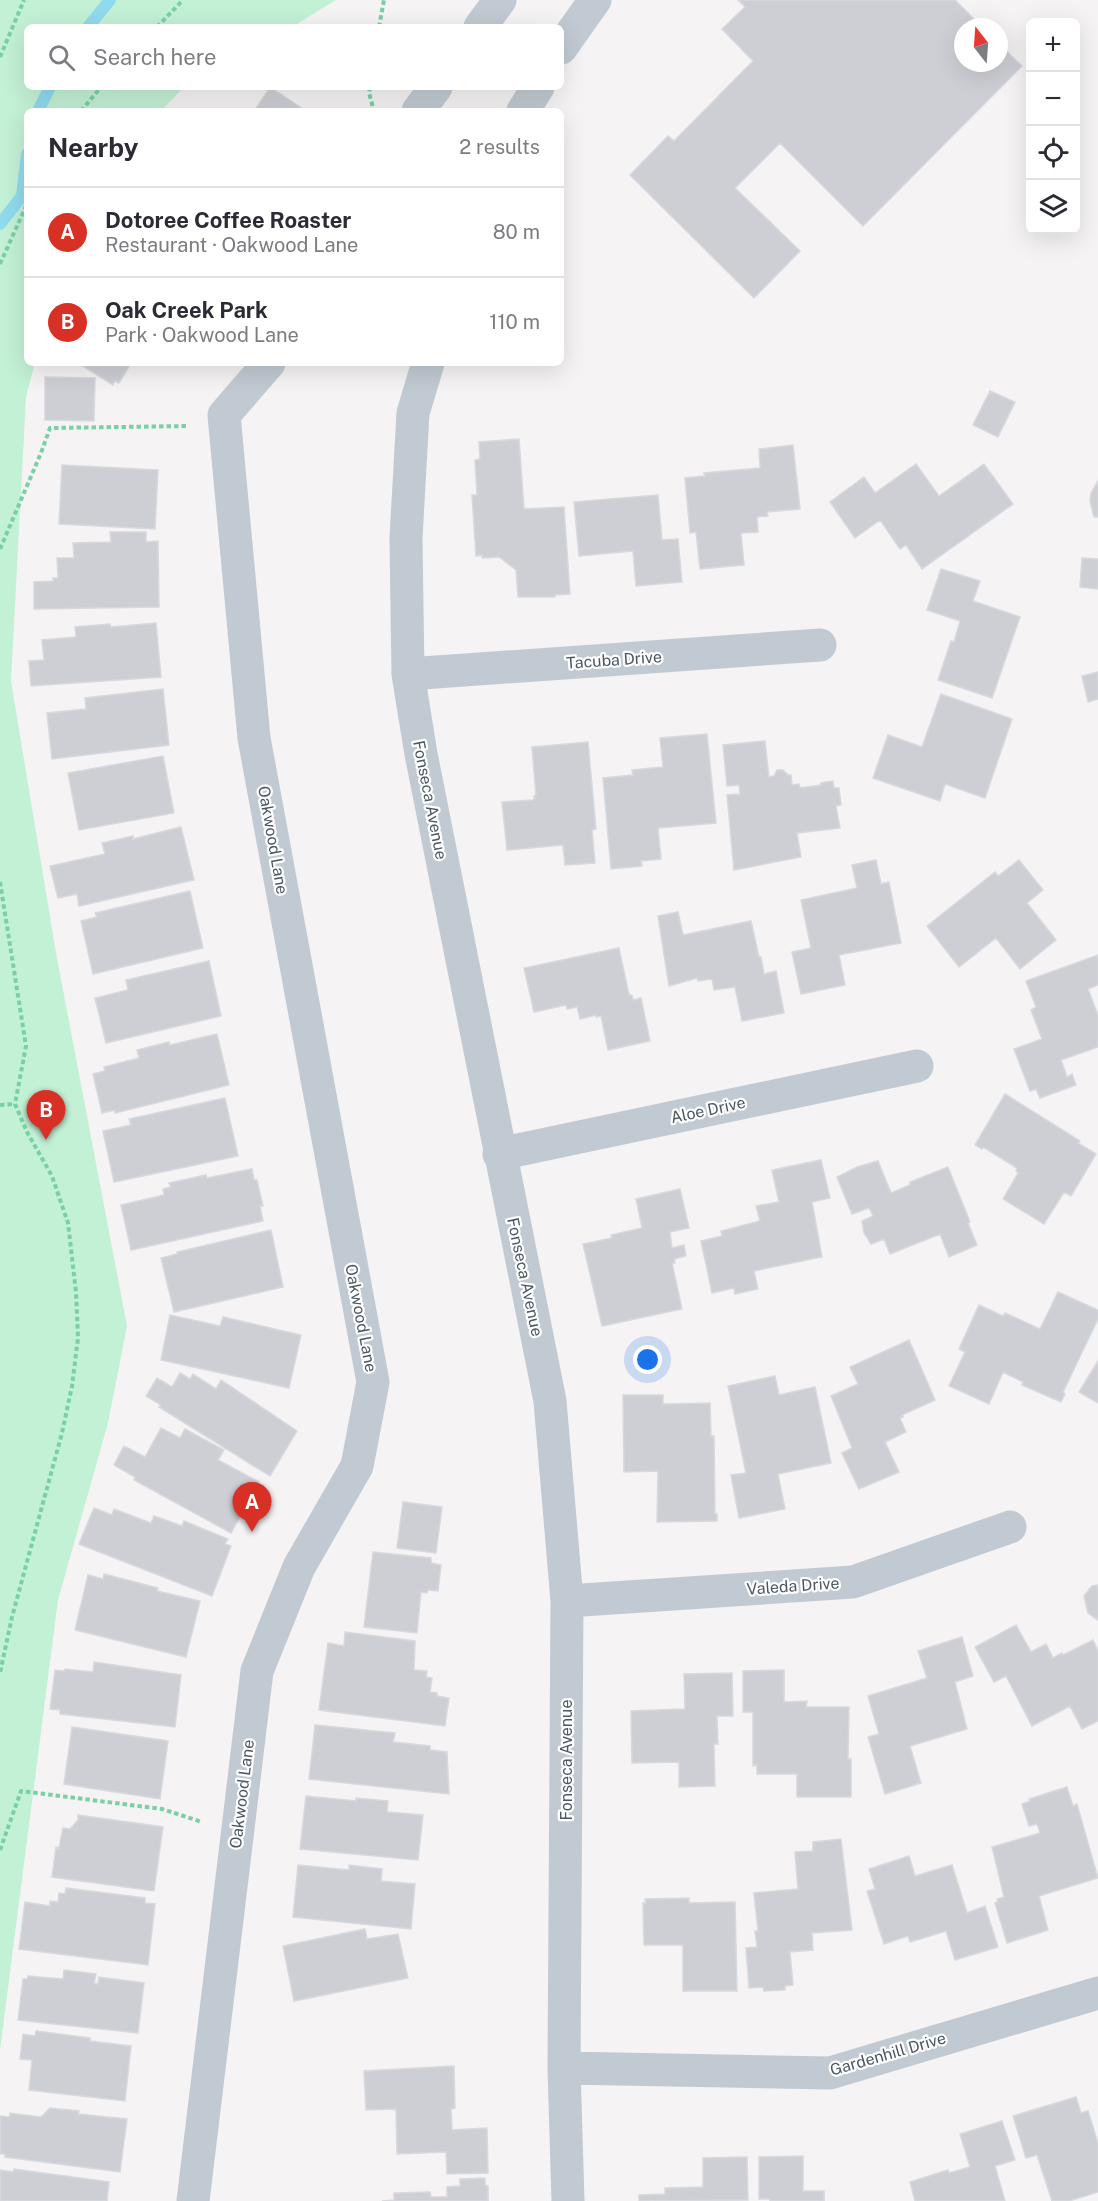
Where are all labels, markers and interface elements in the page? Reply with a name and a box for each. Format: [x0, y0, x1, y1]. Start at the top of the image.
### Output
north arrow [954, 18, 1008, 72]
map controls [1026, 18, 1080, 234]
button: + [1026, 18, 1080, 72]
search box [24, 24, 564, 90]
icon: search [45, 41, 78, 74]
text: Search here [93, 44, 217, 70]
button: − [1026, 72, 1080, 126]
button: locate [1026, 126, 1080, 180]
text: Nearby [48, 132, 138, 163]
text: 2 results [459, 135, 540, 159]
button: layers [1026, 180, 1080, 234]
text: Dotoree Coffee Roaster [105, 207, 351, 233]
text: A [60, 220, 75, 244]
text: 80 m [493, 220, 540, 244]
text: Restaurant · Oakwood Lane [105, 233, 358, 257]
text: Oak Creek Park [105, 297, 268, 323]
text: B [61, 310, 74, 334]
text: 110 m [489, 310, 540, 334]
text: Park · Oakwood Lane [105, 323, 299, 347]
street label: Tacuba Drive [565, 647, 663, 673]
street label: Fonseca Avenue [409, 739, 451, 861]
street label: Oakwood Lane [254, 784, 292, 896]
pin: B [26, 1090, 66, 1140]
street label: Aloe Drive [669, 1093, 747, 1127]
street label: Fonseca Avenue [503, 1216, 547, 1338]
street label: Oakwood Lane [341, 1262, 381, 1374]
your location [633, 1345, 662, 1374]
pin: A [232, 1482, 272, 1532]
street label: Valeda Drive [746, 1573, 840, 1599]
street label: Fonseca Avenue [557, 1700, 576, 1820]
street label: Oakwood Lane [226, 1738, 258, 1850]
street label: Gardenhill Drive [828, 2028, 948, 2080]

